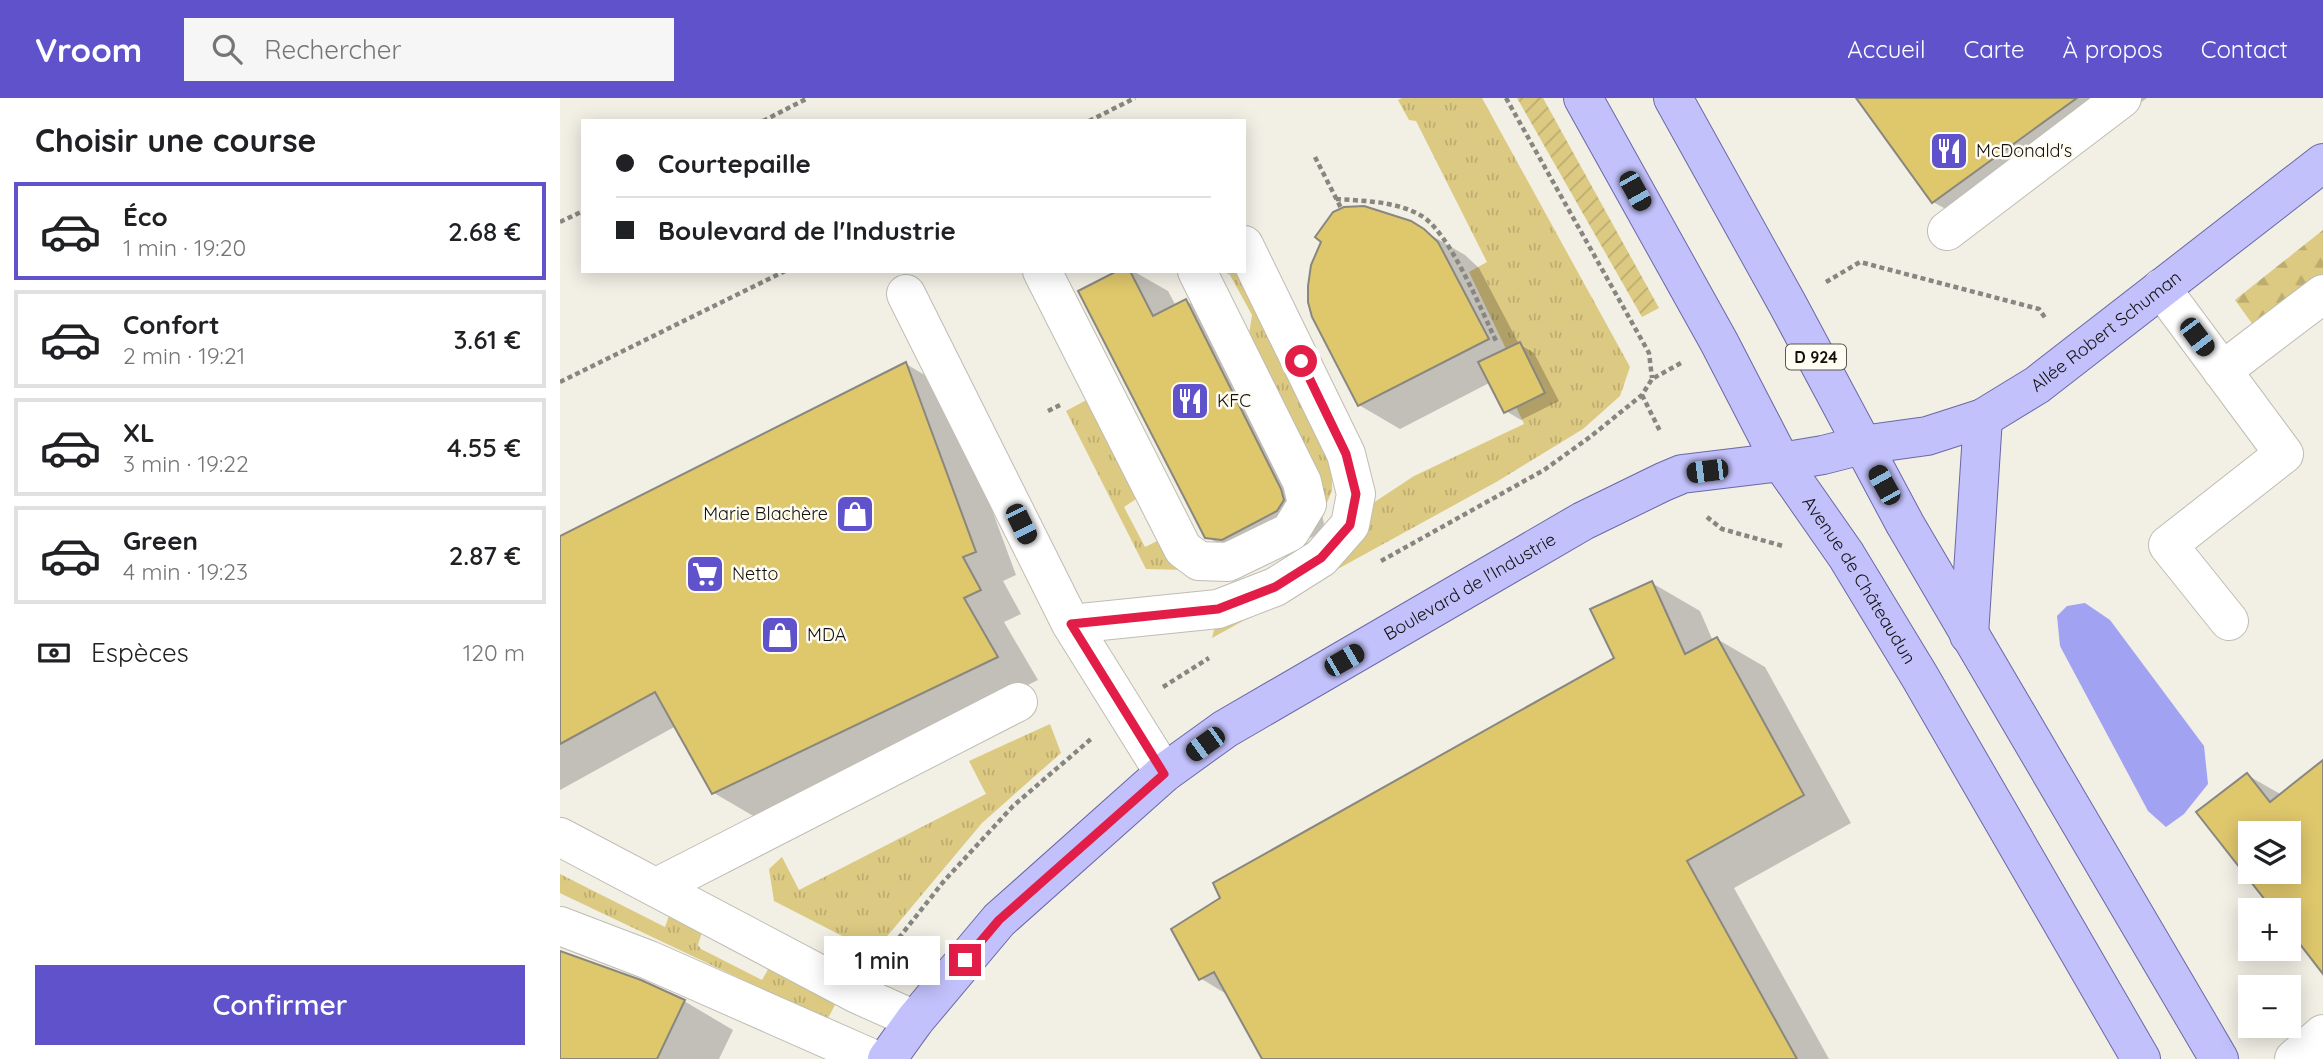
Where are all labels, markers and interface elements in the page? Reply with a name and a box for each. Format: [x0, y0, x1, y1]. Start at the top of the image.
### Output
search box [184, 18, 674, 81]
text: Vroom [35, 29, 142, 70]
icon: search [208, 30, 246, 68]
text: Rechercher [264, 33, 401, 66]
text: Accueil [1847, 34, 1926, 64]
text: Carte [1964, 34, 2025, 64]
text: À propos [2063, 34, 2163, 64]
text: Contact [2201, 34, 2288, 64]
text: Choisir une course [35, 120, 316, 160]
restaurant icon: McDonald's [1928, 130, 1970, 172]
place label: McDonald's [1976, 139, 2072, 162]
text: Courtepaille [658, 147, 811, 180]
car [1616, 168, 1655, 214]
icon: car [39, 200, 102, 263]
text: Éco [123, 200, 168, 233]
text: Boulevard de l'Industrie [658, 214, 956, 247]
text: 2.68 € [448, 215, 521, 248]
text: 1 min · 19:20 [123, 233, 246, 262]
street label: Allée Robert Schuman [2026, 265, 2186, 397]
icon: car [39, 308, 102, 371]
text: Confort [123, 308, 220, 341]
car [2176, 314, 2219, 360]
text: 3.61 € [454, 323, 521, 356]
text: 2 min · 19:21 [123, 341, 245, 370]
road number: D 924 [1786, 344, 1846, 370]
route start [1285, 345, 1317, 377]
restaurant icon: KFC [1169, 380, 1211, 422]
place label: KFC [1217, 389, 1251, 412]
icon: car [39, 416, 102, 479]
text: XL [123, 416, 155, 449]
text: 4.55 € [447, 431, 521, 464]
text: 3 min · 19:22 [123, 449, 249, 478]
car [1685, 458, 1730, 484]
car [1865, 462, 1904, 508]
street label: Avenue de Châteaudun [1797, 491, 1921, 668]
shop icon: Marie Blachère [834, 493, 876, 535]
car [1003, 501, 1040, 547]
place label: Marie Blachère [703, 502, 828, 525]
icon: car [39, 524, 102, 587]
text: Green [123, 524, 198, 557]
street label: Boulevard de l'Industrie [1379, 527, 1560, 645]
text: 2.87 € [449, 539, 521, 572]
supermarket icon: Netto [684, 553, 726, 595]
text: 4 min · 19:23 [123, 557, 248, 586]
place label: Netto [732, 562, 778, 585]
shop icon: MDA [759, 614, 801, 656]
place label: MDA [807, 623, 847, 646]
icon: cash [35, 634, 73, 672]
text: Espèces [91, 636, 189, 669]
text: 120 m [463, 638, 525, 667]
car [1321, 640, 1368, 680]
car [1182, 723, 1229, 765]
map controls [2238, 821, 2301, 1038]
button: layers [2238, 821, 2301, 884]
button: + [2238, 898, 2301, 961]
callout: 1 min [825, 936, 940, 984]
route end [949, 944, 981, 976]
text: 1 min [854, 946, 910, 975]
button: Confirmer [35, 965, 525, 1045]
button: − [2238, 975, 2301, 1038]

